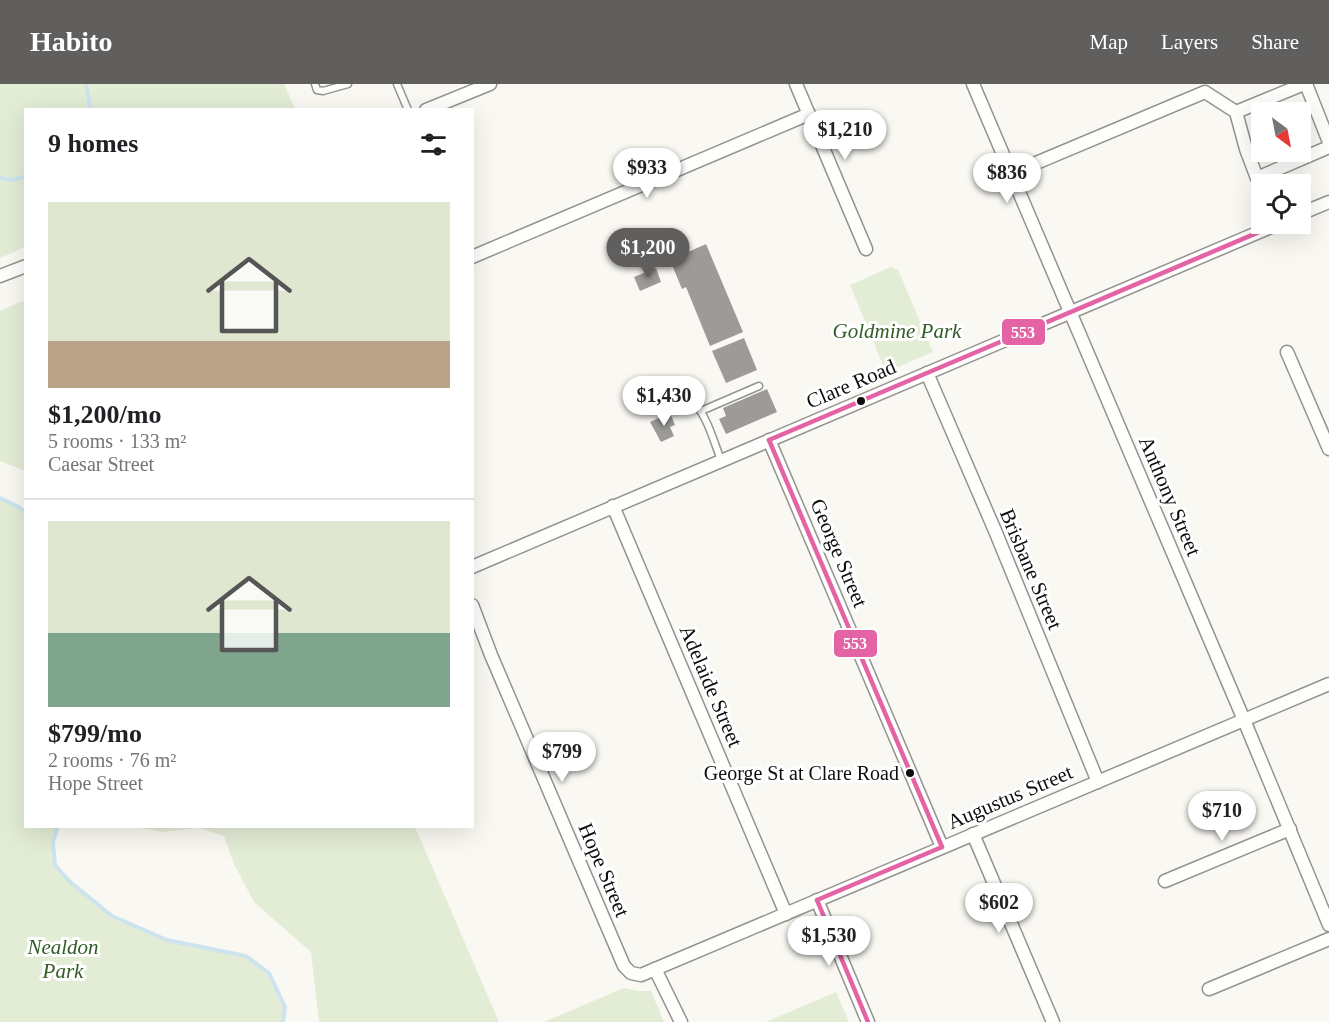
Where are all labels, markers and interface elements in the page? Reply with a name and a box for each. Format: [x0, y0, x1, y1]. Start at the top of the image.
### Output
text: Habito [30, 26, 112, 57]
text: Map [1090, 30, 1128, 54]
text: Layers [1161, 30, 1218, 54]
text: Share [1251, 30, 1299, 54]
north arrow [1251, 102, 1311, 162]
map controls [1251, 102, 1311, 234]
pin: $1,210 [796, 110, 894, 161]
text: $1,210 [818, 118, 873, 140]
icon: filters [417, 128, 450, 161]
text: 9 homes [48, 129, 138, 158]
pin: $933 [611, 148, 683, 199]
pin: $836 [971, 153, 1043, 204]
text: $933 [627, 156, 667, 178]
text: $836 [987, 161, 1027, 183]
button: locate [1251, 174, 1311, 234]
pin: $1,200 [599, 228, 697, 279]
text: $1,200 [621, 236, 676, 258]
icon: home [195, 241, 303, 349]
line badge: 553 [1001, 318, 1046, 346]
park label: Goldmine Park [833, 319, 962, 343]
text: 553 [1011, 324, 1035, 341]
street label: Clare Road [803, 354, 900, 414]
pin: $1,430 [615, 376, 713, 427]
text: $1,430 [637, 384, 692, 406]
unlabelled marker [855, 395, 867, 407]
text: $1,200/mo [48, 400, 161, 429]
text: 5 rooms · 133 m² [48, 430, 186, 452]
street label: Anthony Street [1134, 433, 1206, 560]
text: Caesar Street [48, 453, 154, 475]
street label: George Street [805, 495, 873, 611]
street label: Brisbane Street [995, 505, 1067, 633]
icon: home [195, 560, 303, 668]
street label: Adelaide Street [675, 621, 748, 751]
line badge: 553 [833, 629, 878, 658]
text: 553 [843, 635, 867, 652]
text: $799/mo [48, 719, 142, 748]
pin: $799 [526, 732, 598, 783]
text: $799 [542, 740, 582, 762]
text: 2 rooms · 76 m² [48, 749, 176, 771]
street label: Augustus Street [944, 760, 1076, 834]
place label: George St at Clare Road [704, 762, 899, 785]
marker: George St at Clare Road [904, 767, 916, 779]
text: Hope Street [48, 772, 143, 794]
pin: $710 [1186, 791, 1258, 842]
text: $710 [1202, 799, 1242, 821]
street label: Hope Street [573, 819, 635, 921]
pin: $602 [963, 883, 1035, 934]
text: $602 [979, 891, 1019, 913]
pin: $1,530 [780, 916, 878, 967]
text: $1,530 [802, 924, 857, 946]
park label: Nealdon Park [26, 935, 99, 983]

